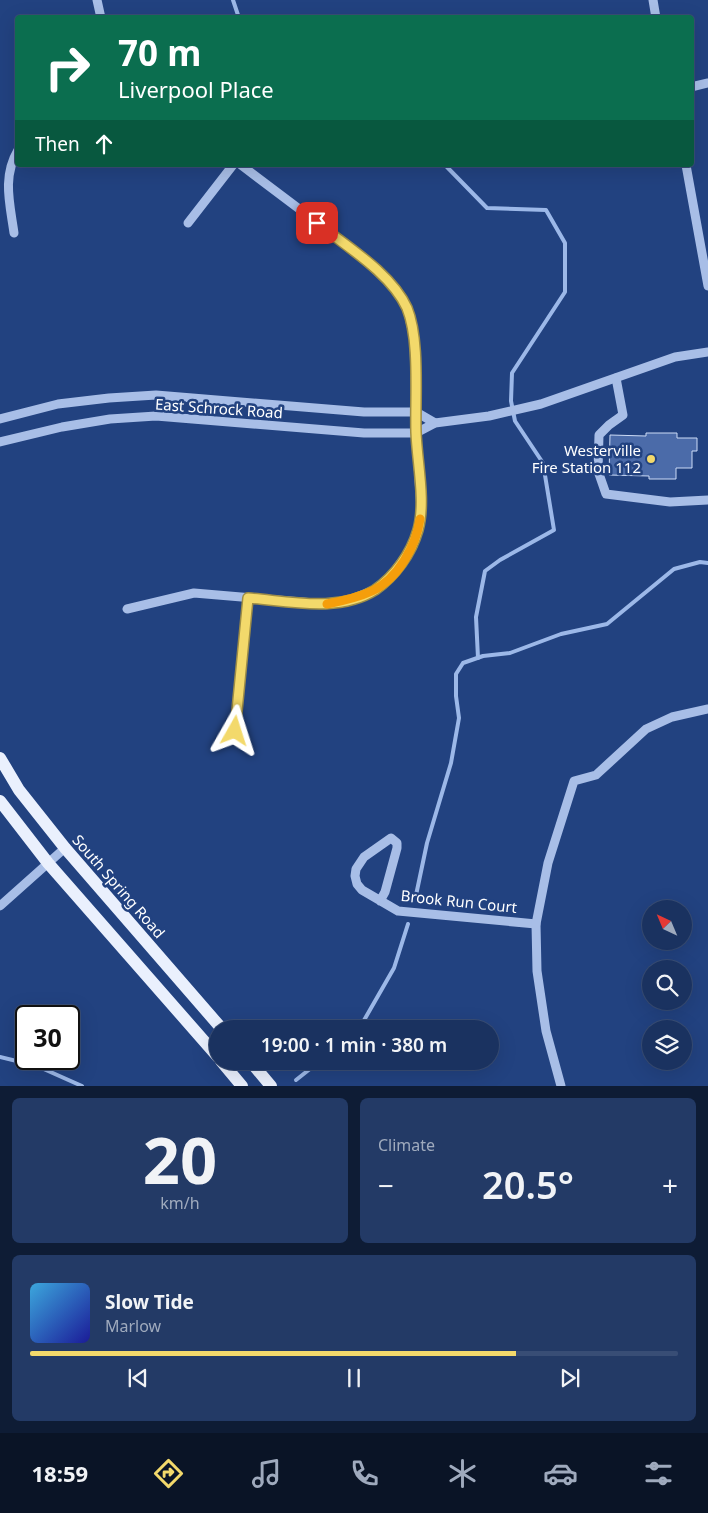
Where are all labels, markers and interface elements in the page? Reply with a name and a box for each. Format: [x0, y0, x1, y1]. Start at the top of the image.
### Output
text: 70 m [118, 29, 201, 76]
icon: right [35, 35, 100, 100]
text: Liverpool Place [118, 74, 274, 104]
icon: ahead [90, 130, 118, 158]
text: Then [35, 131, 80, 157]
pin [296, 202, 338, 244]
icon: arrive [303, 209, 331, 237]
street label: East Schrock Road [154, 394, 284, 422]
place label: Westerville Fire Station 112 [532, 440, 641, 477]
marker: Westerville Fire Station 112 [645, 453, 657, 465]
position arrow [208, 704, 260, 756]
street label: South Spring Road [68, 830, 170, 942]
street label: Brook Run Court [400, 885, 519, 917]
north arrow [642, 900, 692, 950]
map controls [642, 900, 692, 1070]
button: search [642, 960, 692, 1010]
speed limit sign: 30 [15, 1005, 80, 1070]
button: layers [642, 1020, 692, 1070]
text: 19:00 · 1 min · 380 m [261, 1032, 447, 1058]
text: 20 [143, 1115, 217, 1203]
text: Climate [378, 1134, 435, 1156]
text: 20.5° [482, 1158, 574, 1210]
text: − [378, 1166, 394, 1204]
text: + [662, 1166, 678, 1204]
text: km/h [160, 1192, 200, 1214]
text: Slow Tide [105, 1289, 194, 1315]
text: Marlow [105, 1315, 161, 1337]
icon: previous [124, 1364, 152, 1392]
icon: pause [340, 1364, 368, 1392]
icon: next [556, 1364, 584, 1392]
icon: directions [151, 1456, 186, 1491]
icon: music [249, 1456, 284, 1491]
icon: phone [347, 1456, 382, 1491]
icon: climate [445, 1456, 480, 1491]
icon: car [543, 1456, 578, 1491]
icon: filters [641, 1456, 676, 1491]
text: 18:59 [32, 1458, 88, 1488]

